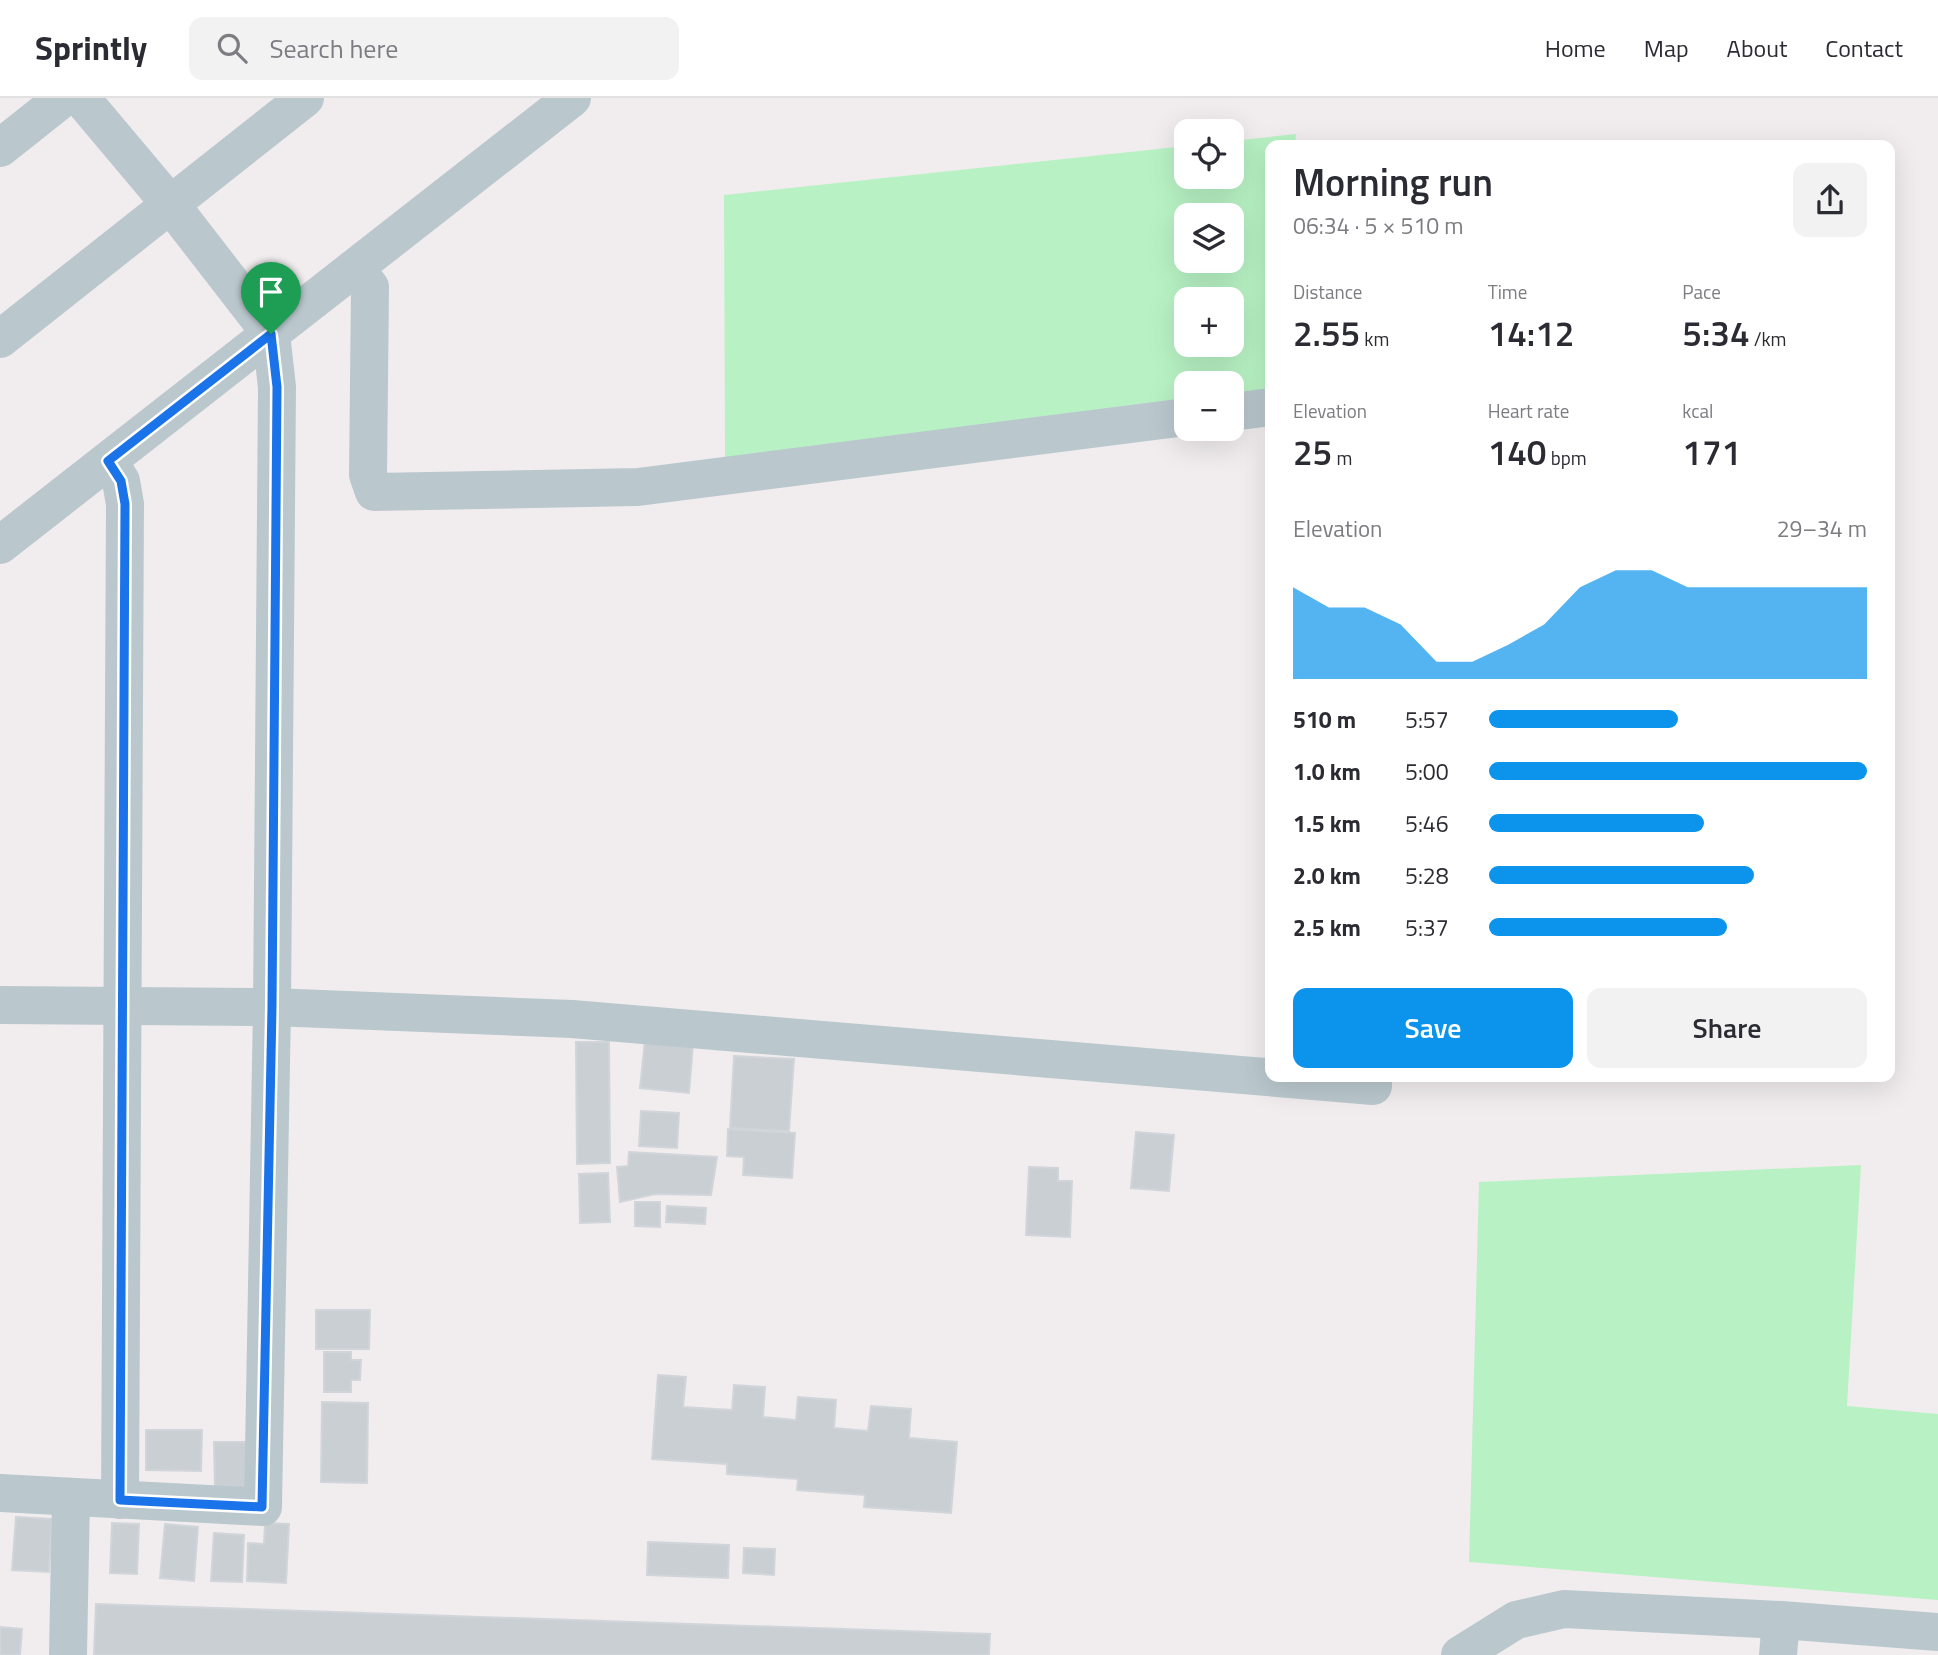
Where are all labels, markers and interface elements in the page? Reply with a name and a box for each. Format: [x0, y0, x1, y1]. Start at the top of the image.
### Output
search box [189, 17, 679, 80]
text: Sprintly [35, 23, 147, 73]
icon: search [213, 29, 251, 67]
text: Search here [269, 29, 398, 68]
text: Home [1545, 30, 1606, 66]
text: Map [1644, 30, 1689, 66]
text: About [1727, 30, 1787, 66]
text: Contact [1825, 30, 1903, 66]
map controls [1174, 119, 1244, 441]
button: locate [1174, 119, 1244, 189]
text: Morning run [1293, 153, 1493, 211]
button: share [1793, 163, 1867, 237]
button: layers [1174, 203, 1244, 273]
text: 06:34 · 5 × 510 m [1293, 208, 1463, 243]
pin [241, 262, 301, 334]
icon: arrive [252, 273, 290, 311]
text: Distance [1293, 277, 1362, 306]
text: Time [1488, 277, 1527, 306]
text: Pace [1682, 277, 1721, 306]
button: + [1174, 287, 1244, 357]
text: 2.55 [1293, 306, 1360, 360]
text: 14:12 [1488, 306, 1574, 360]
text: 5:34 [1682, 306, 1750, 360]
text: km [1360, 324, 1389, 353]
text: /km [1750, 324, 1787, 353]
button: − [1174, 371, 1244, 441]
text: Elevation [1293, 396, 1367, 425]
text: Heart rate [1488, 396, 1569, 425]
text: kcal [1682, 396, 1713, 425]
text: 25 [1293, 425, 1332, 479]
text: 140 [1488, 425, 1546, 479]
text: 171 [1682, 425, 1741, 479]
text: m [1332, 443, 1352, 472]
text: bpm [1546, 443, 1587, 472]
text: Elevation [1293, 511, 1382, 546]
text: 29–34 m [1777, 511, 1867, 546]
text: 510 m [1293, 702, 1356, 737]
text: 5:57 [1405, 702, 1449, 737]
text: 1.0 km [1293, 754, 1361, 789]
text: 5:00 [1405, 754, 1449, 789]
text: 1.5 km [1293, 806, 1361, 841]
text: 5:46 [1405, 806, 1449, 841]
text: 2.0 km [1293, 858, 1361, 893]
text: 5:28 [1405, 858, 1449, 893]
text: 2.5 km [1293, 910, 1361, 945]
text: 5:37 [1405, 910, 1449, 945]
button: Save [1293, 988, 1573, 1068]
button: Share [1587, 988, 1867, 1068]

